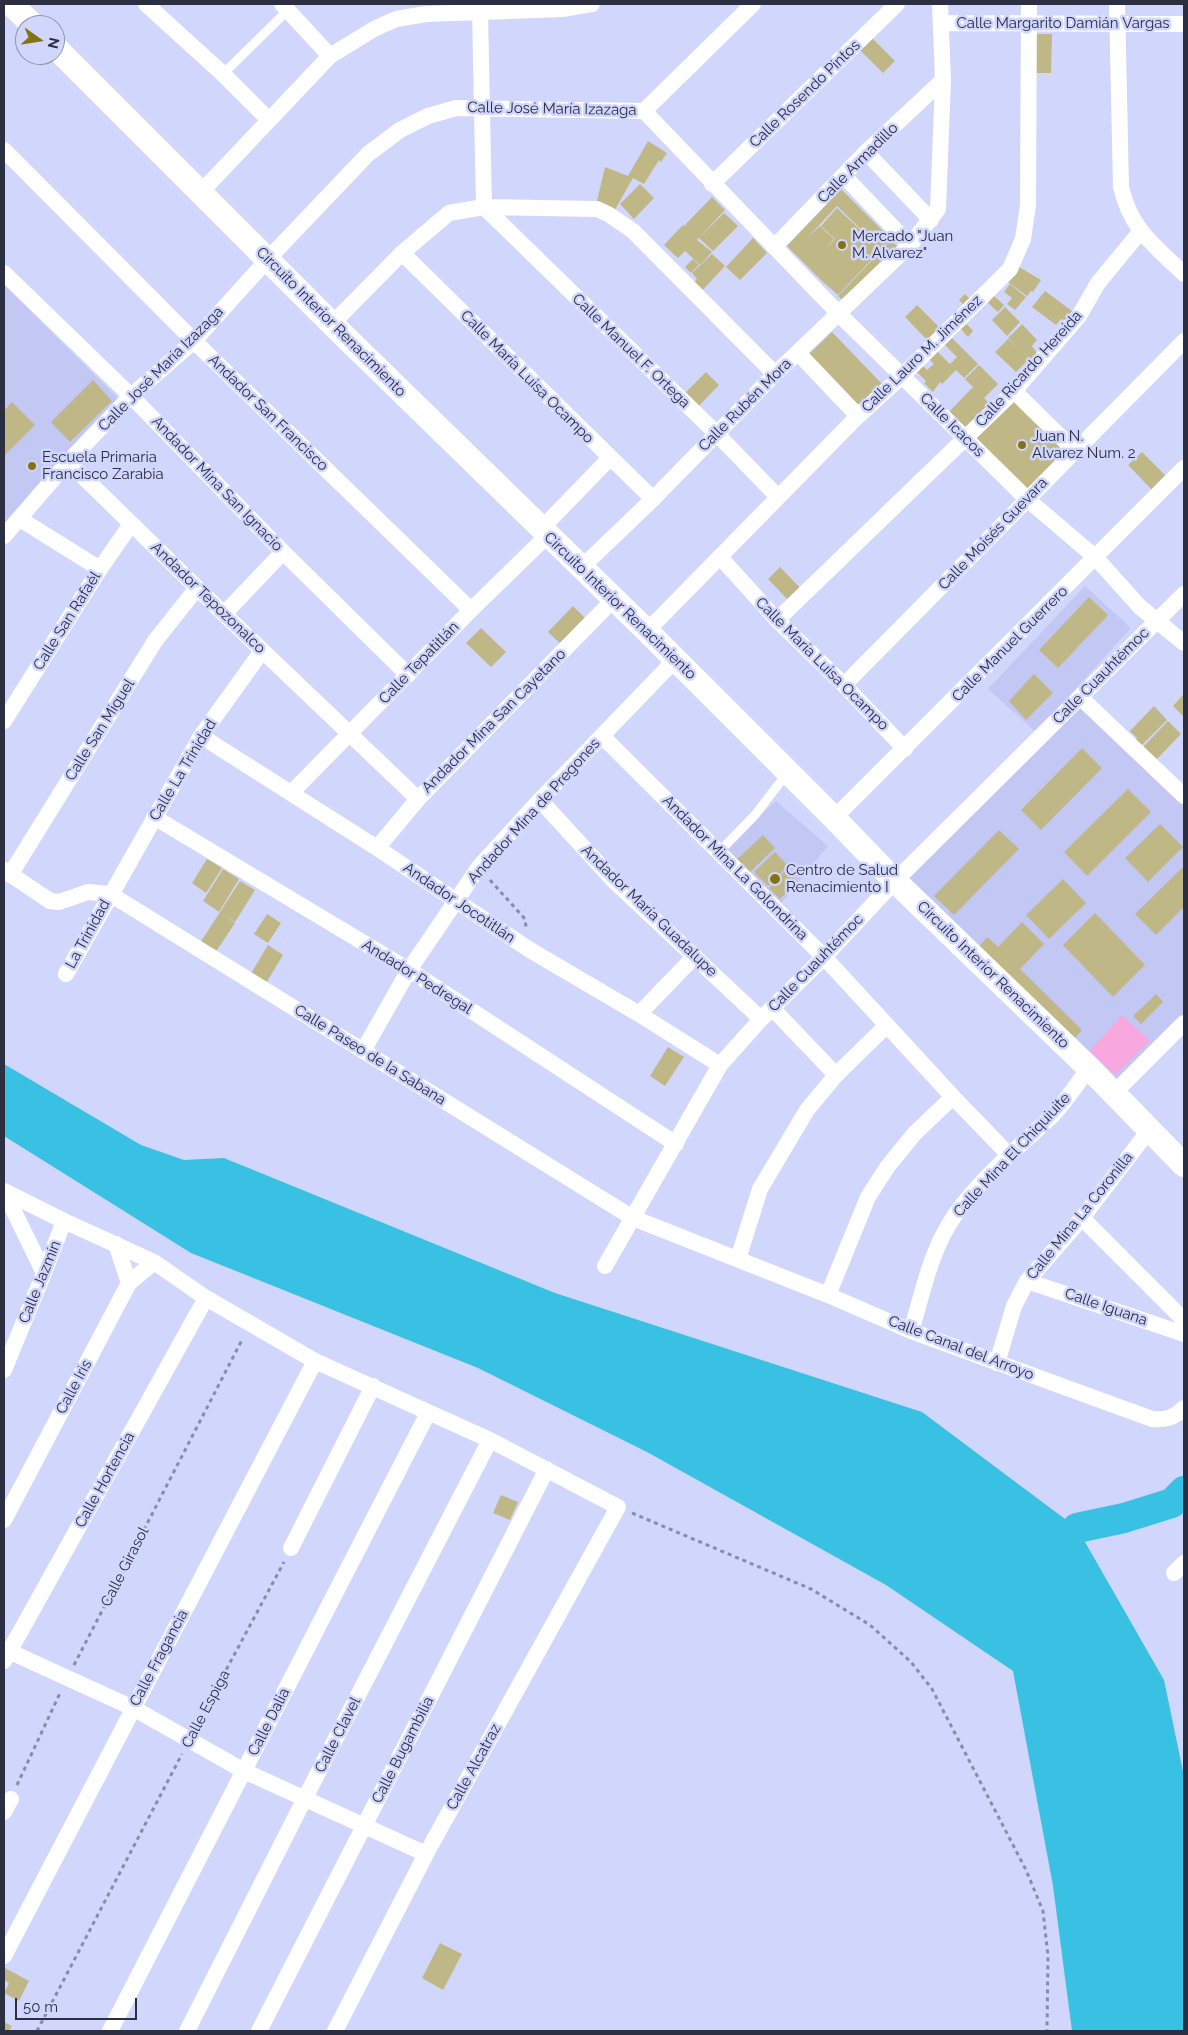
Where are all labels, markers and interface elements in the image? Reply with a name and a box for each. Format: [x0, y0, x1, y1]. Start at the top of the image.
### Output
street label: Calle Margarito Damián Vargas [956, 14, 1170, 32]
north arrow [15, 15, 65, 65]
text: N [45, 36, 63, 50]
street label: Calle Rosendo Pintos [746, 36, 864, 152]
street label: Calle José María Izazaga [467, 99, 637, 119]
street label: Calle Armadillo [814, 119, 902, 207]
place label: Mercado "Juan M. Alvarez" [852, 227, 953, 262]
marker: Mercado "Juan M. Alvarez" [836, 239, 848, 251]
street label: Circuito Interior Renacimiento [252, 243, 410, 401]
street label: Calle Manuel F. Ortega [568, 290, 694, 412]
street label: Calle Lauro M. Jiménez [858, 292, 986, 416]
street label: Calle José María Izazaga [95, 303, 227, 435]
street label: Calle María Luisa Ocampo [457, 307, 597, 447]
street label: Calle Ricardo Hereida [972, 307, 1086, 431]
street label: Andador San Francisco [204, 351, 332, 475]
street label: Calle Rubén Mora [695, 355, 795, 455]
street label: Calle Icacos [916, 389, 988, 461]
street label: Andador Mina San Ignacio [148, 413, 286, 555]
place label: Juan N. Alvarez Num. 2 [1032, 427, 1136, 462]
marker: Juan N. Alvarez Num. 2 [1016, 439, 1028, 451]
place label: Escuela Primaria Francisco Zarabia [42, 448, 164, 483]
marker: Escuela Primaria Francisco Zarabia [26, 460, 38, 472]
street label: Calle Moisés Guevara [935, 474, 1051, 594]
street label: Circuito Interior Renacimiento [540, 529, 700, 683]
street label: Andador Tepozonalco [147, 539, 269, 657]
street label: Calle San Rafaél [29, 568, 105, 674]
street label: Calle Manuel Guerrero [948, 582, 1072, 706]
street label: Calle María Luisa Ocampo [752, 594, 892, 734]
street label: Calle Tepatitlán [375, 618, 463, 708]
street label: Calle Cuauhtémoc [1049, 624, 1153, 728]
street label: Andador Mina San Cayetano [418, 645, 570, 797]
street label: Calle San Miguel [61, 676, 139, 784]
street label: Calle La Trinidad [146, 716, 220, 824]
street label: Andador Mina de Pregones [464, 735, 604, 887]
street label: Andador Mina La Golondrina [659, 792, 811, 944]
street label: Andador María Guadalupe [577, 841, 721, 981]
street label: Andador Jocotitlán [400, 859, 518, 947]
place label: Centro de Salud Renacimiento I [786, 861, 898, 896]
marker: Centro de Salud Renacimiento I [768, 872, 782, 886]
street label: La Trinidad [62, 896, 114, 972]
street label: Circuito Interior Renacimiento [913, 898, 1073, 1052]
street label: Calle Cuauhtémoc [765, 910, 867, 1016]
street label: Andador Pedregal [359, 936, 475, 1018]
street label: Calle Paseo de la Sabana [291, 1001, 449, 1109]
street label: Calle Mina El Chiquiuite [950, 1089, 1074, 1221]
street label: Calle Mina La Coronilla [1023, 1149, 1137, 1283]
street label: Calle Jazmín [15, 1238, 65, 1326]
street label: Calle Iguana [1062, 1284, 1150, 1330]
street label: Calle Canal del Arroyo [886, 1312, 1036, 1384]
street label: Calle Iris [52, 1357, 96, 1417]
street label: Calle Hortencia [71, 1429, 139, 1531]
street label: Calle Girasol [97, 1524, 153, 1610]
street label: Calle Fragancia [126, 1607, 192, 1709]
street label: Calle Espiga [178, 1667, 234, 1751]
street label: Calle Dalia [244, 1685, 294, 1759]
street label: Calle Clavel [311, 1694, 365, 1776]
street label: Calle Bugambilia [368, 1694, 438, 1806]
street label: Calle Alcatraz [443, 1721, 505, 1813]
scale bar [18, 1988, 140, 2020]
text: 50 m [23, 1998, 58, 2016]

